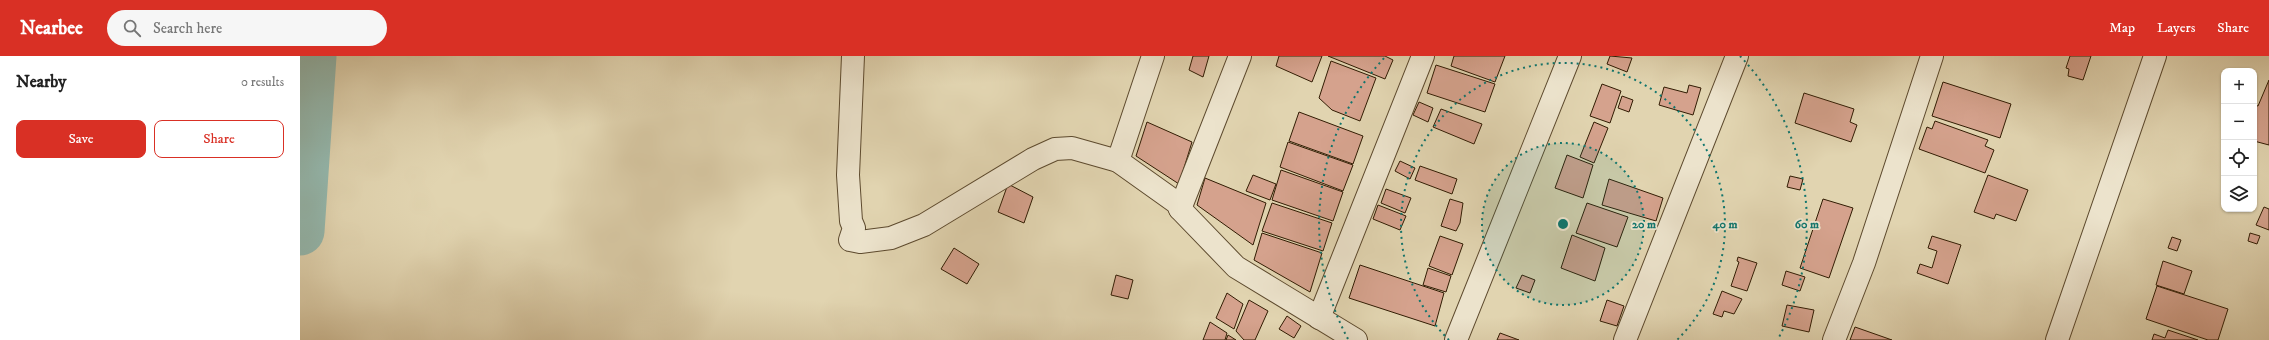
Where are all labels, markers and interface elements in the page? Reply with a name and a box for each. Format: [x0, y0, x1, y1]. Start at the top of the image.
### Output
search box [107, 10, 387, 46]
text: Nearbee [20, 17, 83, 40]
icon: search [121, 17, 143, 39]
text: Search here [153, 19, 222, 38]
text: Map [2109, 19, 2135, 37]
text: Layers [2157, 19, 2195, 37]
text: Share [2217, 19, 2249, 37]
map controls [2221, 68, 2257, 212]
button: + [2221, 68, 2257, 104]
text: Nearby [16, 71, 66, 93]
text: 0 results [241, 74, 284, 90]
button: − [2221, 104, 2257, 140]
button: Save [16, 120, 146, 158]
button: Share [154, 120, 284, 158]
button: locate [2221, 140, 2257, 176]
button: layers [2221, 176, 2257, 212]
centre of rings [1556, 217, 1570, 231]
text: 20 m [1632, 217, 1656, 232]
text: 40 m [1712, 217, 1737, 232]
text: 60 m [1795, 217, 1819, 232]

